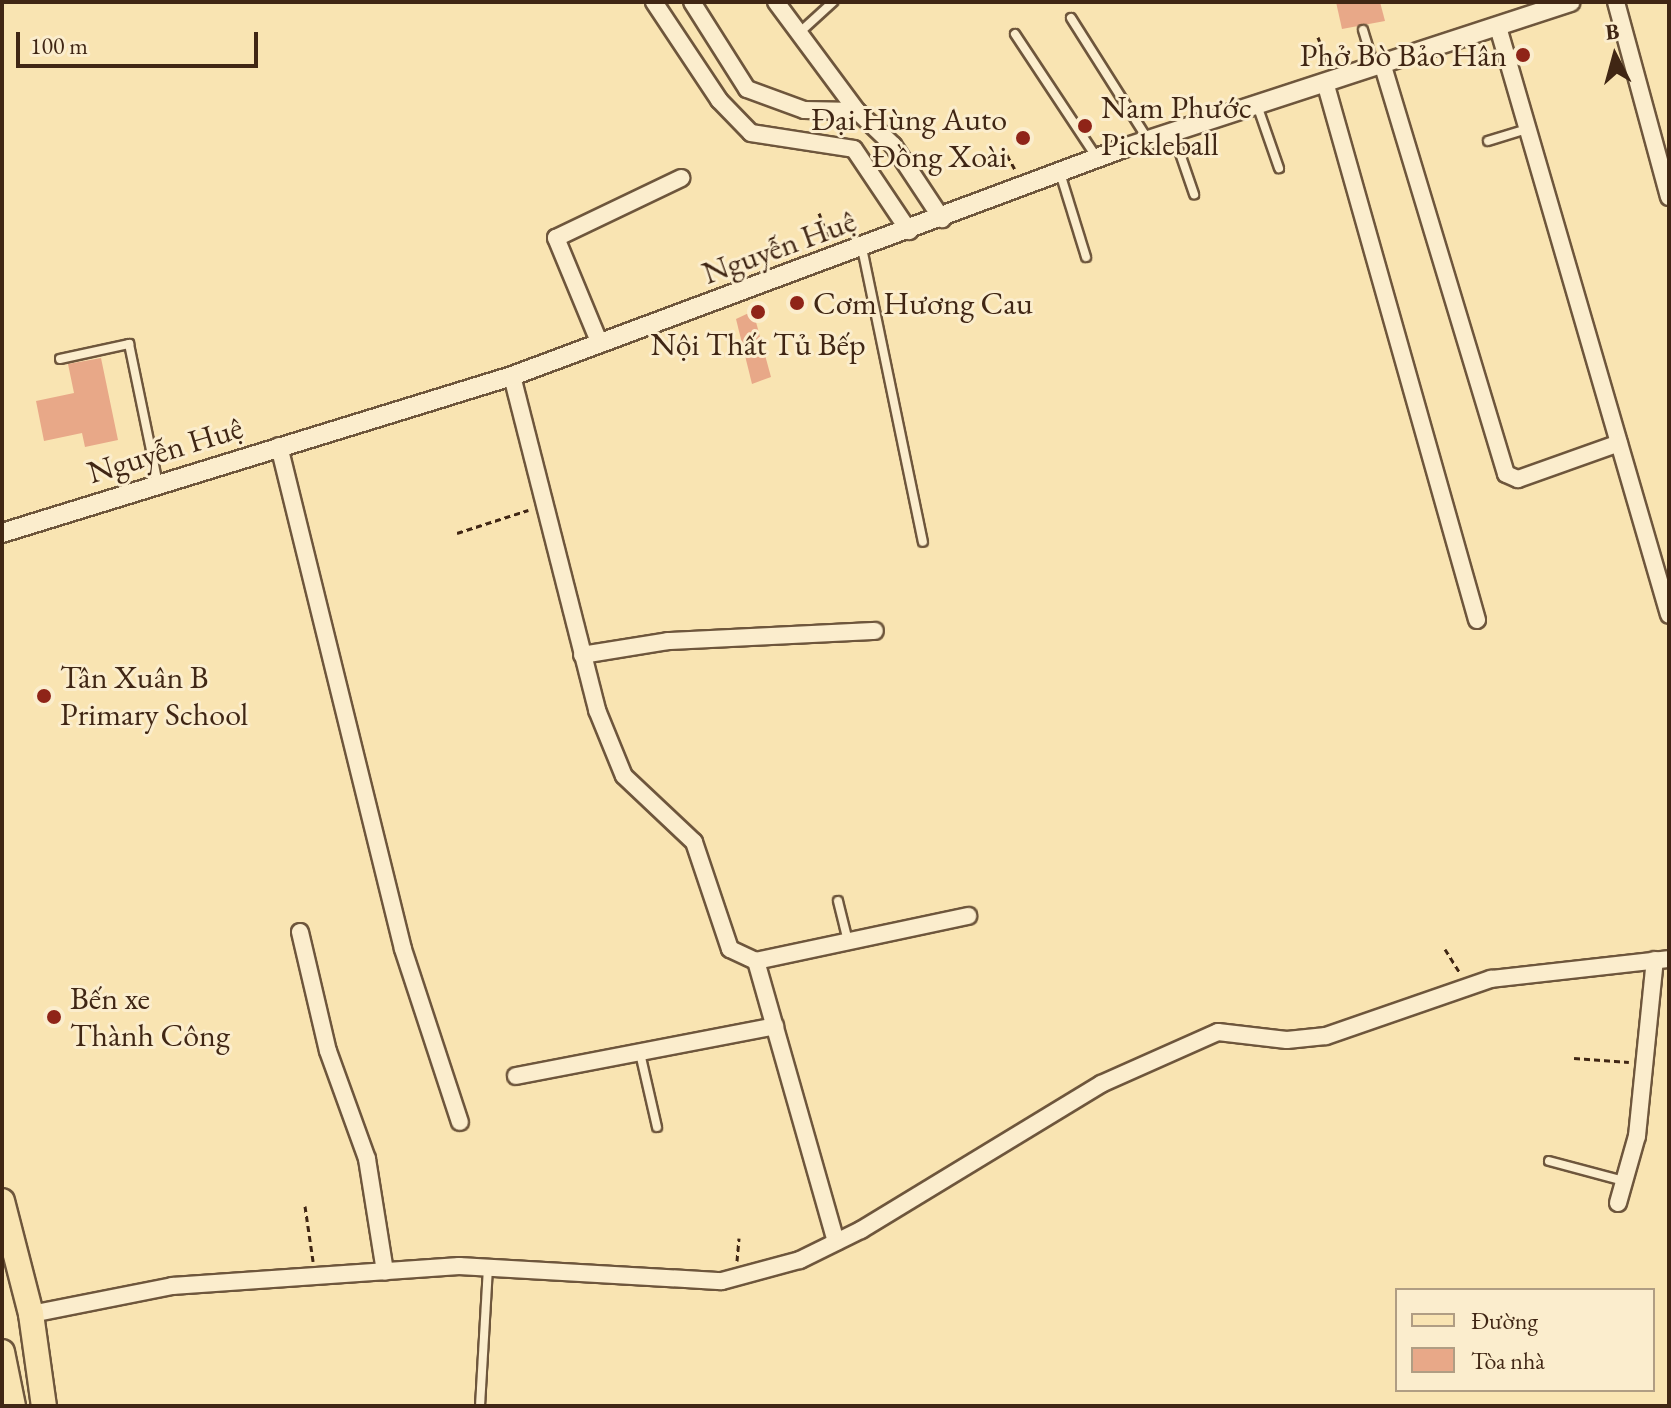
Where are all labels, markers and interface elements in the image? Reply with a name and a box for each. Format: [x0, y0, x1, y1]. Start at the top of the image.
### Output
scale bar [20, 16, 262, 66]
north arrow [1575, 16, 1655, 96]
text: B [1604, 16, 1621, 47]
text: 100 m [30, 30, 88, 61]
place label: Phở Bò Bảo Hân [1300, 36, 1507, 74]
marker: Phở Bò Bảo Hân [1514, 46, 1532, 64]
place label: Nam Phước Pickleball [1101, 89, 1252, 164]
place label: Đại Hùng Auto Đồng Xoài [811, 101, 1007, 176]
marker: Nam Phước Pickleball [1076, 117, 1094, 135]
marker: Đại Hùng Auto Đồng Xoài [1014, 129, 1032, 147]
street label: Nguyễn Huệ [697, 202, 861, 292]
place label: Cơm Hương Cau [813, 284, 1033, 322]
marker: Cơm Hương Cau [788, 294, 806, 312]
marker: Nội Thất Tủ Bếp [749, 303, 767, 321]
place label: Nội Thất Tủ Bếp [650, 325, 866, 363]
street label: Nguyễn Huệ [83, 408, 247, 492]
place label: Tân Xuân B Primary School [60, 659, 248, 734]
marker: Tân Xuân B Primary School [35, 687, 53, 705]
place label: Bến xe Thành Công [70, 980, 230, 1055]
marker: Bến xe Thành Công [45, 1008, 63, 1026]
legend [1395, 1288, 1655, 1392]
text: Đường [1471, 1305, 1538, 1336]
text: Tòa nhà [1471, 1345, 1545, 1376]

